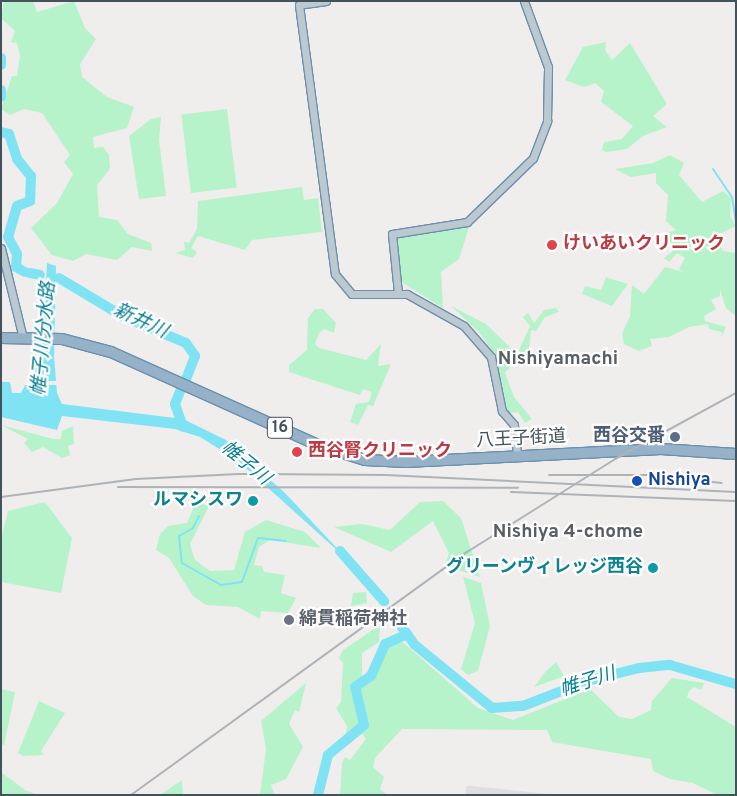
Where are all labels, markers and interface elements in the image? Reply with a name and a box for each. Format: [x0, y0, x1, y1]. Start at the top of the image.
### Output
place label: けいあいクリニック [563, 234, 725, 256]
marker: けいあいクリニック [545, 238, 559, 252]
water label: 帷子川分水路 [29, 281, 61, 397]
water label: 新井川 [109, 300, 171, 344]
district label: Nishiyamachi [498, 349, 618, 371]
road number: 16 [266, 414, 294, 442]
place label: 西谷交番 [593, 426, 665, 448]
street label: 八王子街道 [475, 427, 567, 453]
marker: 西谷交番 [669, 431, 681, 443]
water label: 帷子川 [216, 437, 274, 491]
place label: 西谷腎クリニック [308, 441, 452, 463]
marker: 西谷腎クリニック [290, 445, 304, 459]
place label: Nishiya [648, 470, 710, 492]
marker: Nishiya [630, 474, 644, 488]
place label: ルマシスワ [153, 490, 243, 512]
marker: ルマシスワ [247, 495, 259, 507]
district label: Nishiya 4-chome [493, 522, 643, 544]
place label: グリーンヴィレッジ西谷 [445, 557, 643, 579]
marker: グリーンヴィレッジ西谷 [647, 562, 659, 574]
place label: 綿貫稲荷神社 [299, 609, 407, 631]
marker: 綿貫稲荷神社 [283, 614, 295, 626]
water label: 帷子川 [557, 663, 619, 703]

